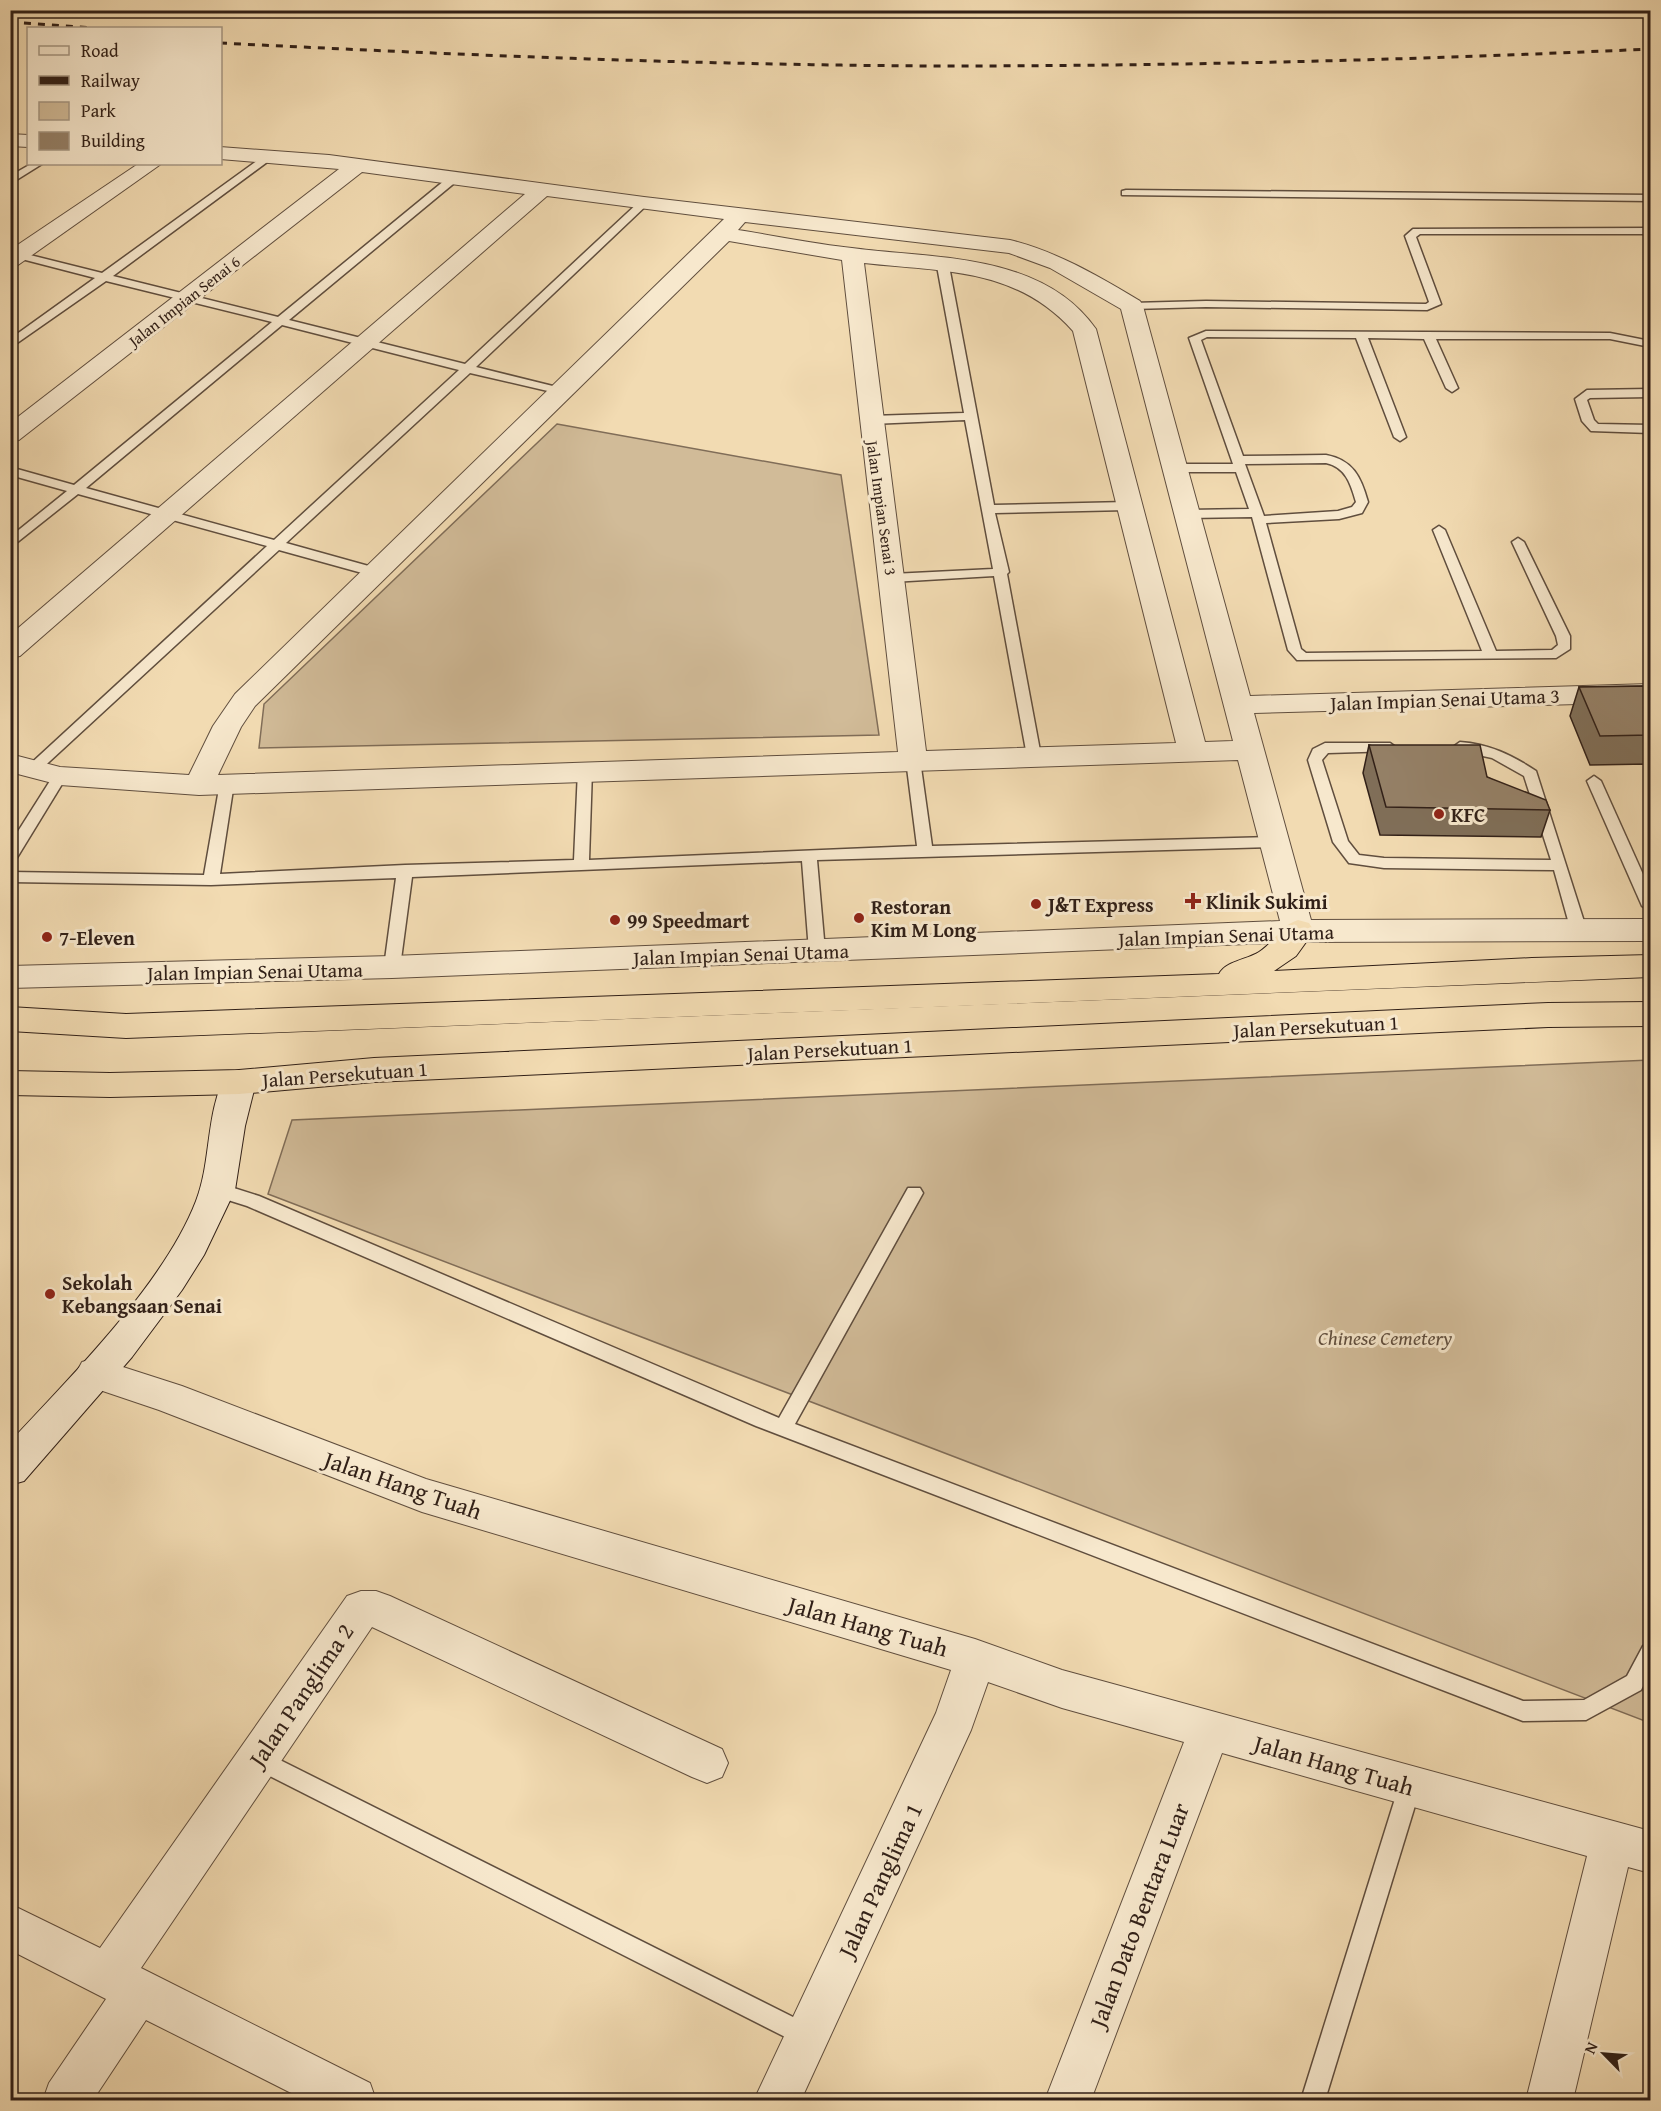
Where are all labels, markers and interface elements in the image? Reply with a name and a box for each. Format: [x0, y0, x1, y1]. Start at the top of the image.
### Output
legend [27, 27, 222, 165]
text: Road [81, 37, 119, 64]
text: Railway [81, 67, 140, 94]
text: Park [81, 97, 117, 124]
text: Building [81, 127, 145, 154]
street label: Jalan Impian Senai 6 [121, 250, 245, 354]
street label: Jalan Impian Senai 3 [860, 437, 903, 577]
street label: Jalan Impian Senai Utama 3 [1327, 680, 1560, 718]
place label: KFC [1451, 800, 1485, 829]
marker: KFC [1432, 807, 1446, 821]
place label: Klinik Sukimi [1206, 887, 1328, 916]
place label: J&T Express [1045, 890, 1154, 919]
place label: Restoran Kim M Long [871, 892, 977, 944]
marker: Klinik Sukimi [1184, 892, 1202, 910]
marker: J&T Express [1029, 897, 1043, 911]
place label: 99 Speedmart [627, 906, 750, 935]
marker: Restoran Kim M Long [852, 911, 866, 925]
marker: 99 Speedmart [608, 913, 622, 927]
street label: Jalan Impian Senai Utama [1115, 917, 1335, 953]
place label: 7-Eleven [59, 923, 135, 952]
marker: 7-Eleven [40, 930, 54, 944]
street label: Jalan Impian Senai Utama [630, 936, 850, 972]
street label: Jalan Impian Senai Utama [144, 955, 364, 987]
street label: Jalan Persekutuan 1 [1229, 1007, 1400, 1045]
street label: Jalan Persekutuan 1 [743, 1030, 914, 1068]
street label: Jalan Persekutuan 1 [258, 1054, 429, 1094]
place label: Sekolah Kebangsaan Senai [62, 1268, 222, 1320]
marker: Sekolah Kebangsaan Senai [43, 1287, 57, 1301]
park label: Chinese Cemetery [1318, 1323, 1452, 1352]
street label: Jalan Hang Tuah [316, 1441, 487, 1529]
street label: Jalan Hang Tuah [781, 1586, 953, 1666]
street label: Jalan Panglima 2 [238, 1616, 362, 1776]
street label: Jalan Hang Tuah [1247, 1725, 1419, 1805]
street label: Jalan Panglima 1 [828, 1797, 931, 1966]
street label: Jalan Dato Bentara Luar [1079, 1798, 1198, 2035]
north arrow [1574, 2024, 1634, 2084]
text: N [1577, 2037, 1604, 2058]

